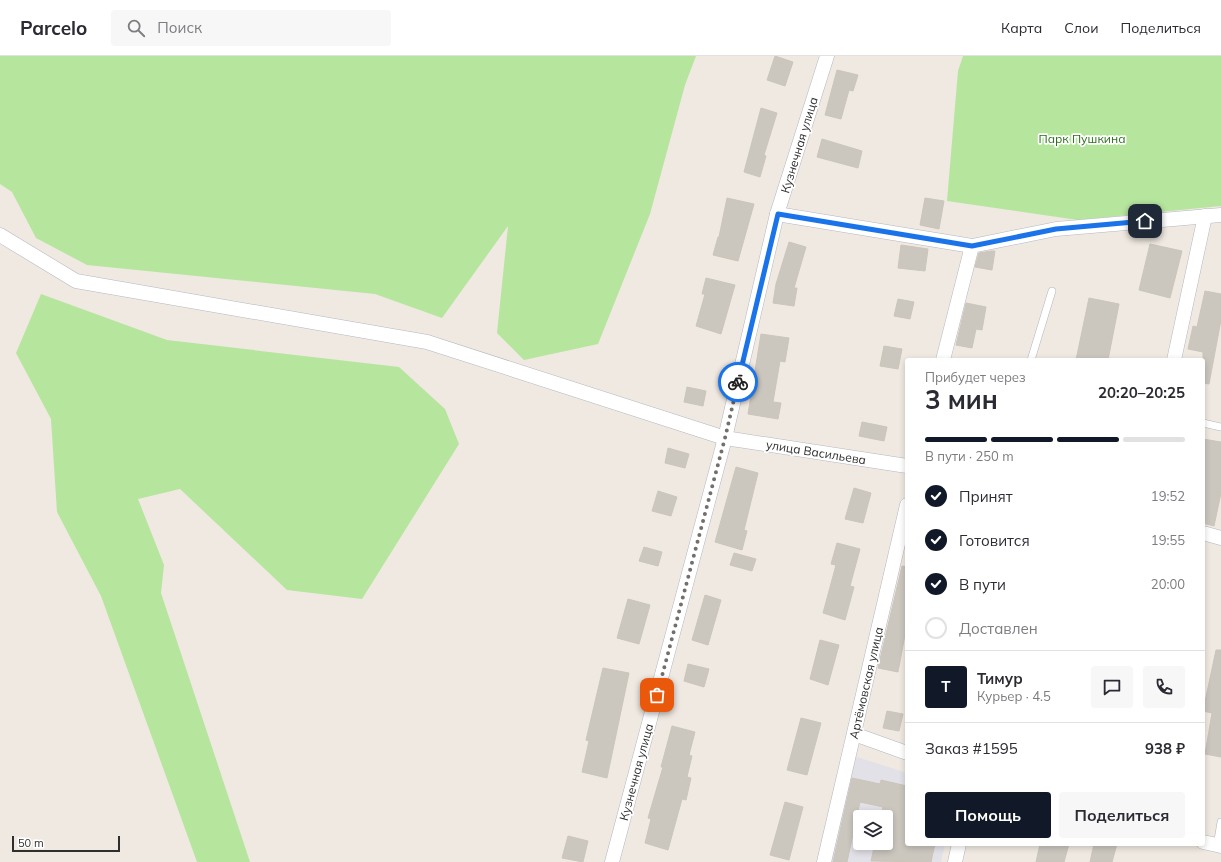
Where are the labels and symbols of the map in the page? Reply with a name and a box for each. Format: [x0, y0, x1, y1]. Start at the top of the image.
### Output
street label: Кузнечная улица [777, 95, 821, 195]
park label: Парк Пушкина [1039, 131, 1125, 146]
pin [1128, 204, 1162, 238]
courier [718, 362, 758, 402]
street label: улица Васильева [765, 437, 867, 467]
street label: Артёмовская улица [846, 626, 886, 740]
pin [640, 678, 674, 712]
street label: Кузнечная улица [616, 722, 656, 822]
scale bar [12, 834, 120, 853]

